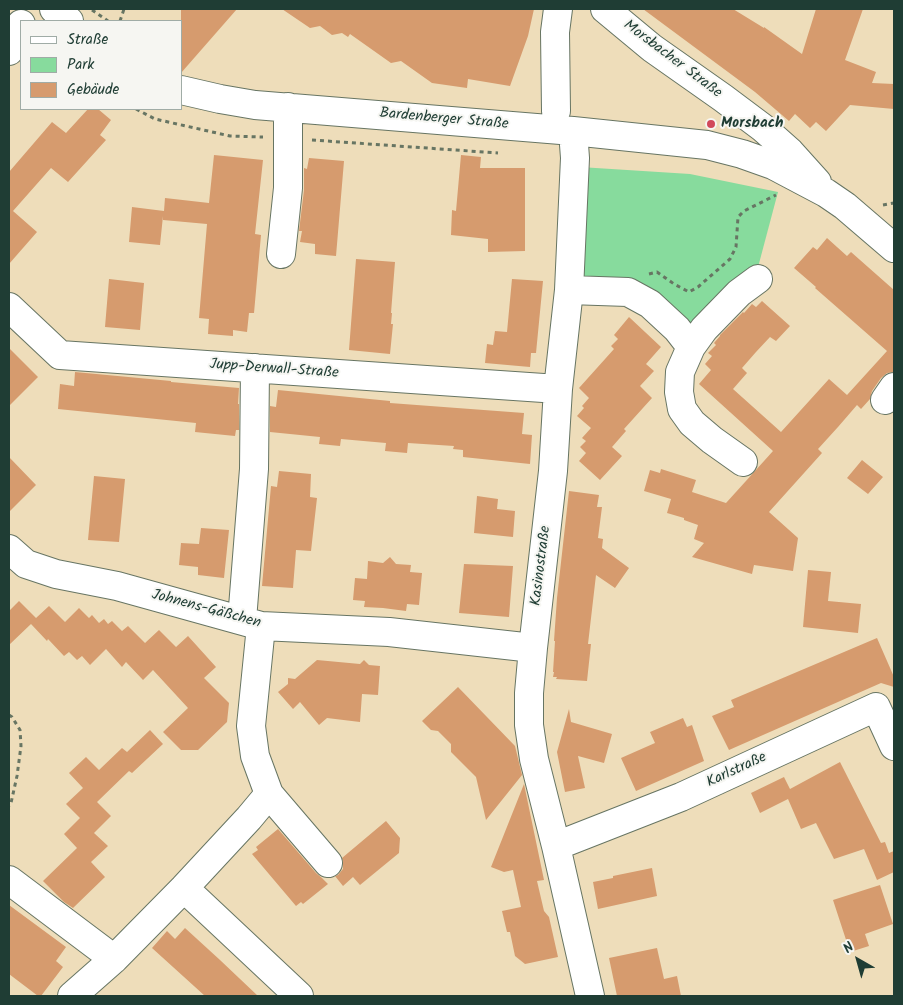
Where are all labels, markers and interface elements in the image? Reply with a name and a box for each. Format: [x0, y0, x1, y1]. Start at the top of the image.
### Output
street label: Morsbacher Straße [619, 17, 725, 103]
legend [20, 20, 182, 110]
text: Straße [67, 28, 108, 52]
text: Park [67, 53, 94, 77]
text: Gebäude [67, 78, 119, 102]
street label: Bardenberger Straße [379, 105, 509, 135]
place label: Morsbach [721, 115, 784, 133]
marker: Morsbach [705, 118, 717, 130]
street label: Jupp-Derwall-Straße [209, 357, 339, 383]
street label: Kasinostraße [528, 525, 556, 607]
street label: Johnens-Gäßchen [149, 587, 263, 633]
street label: Karlstraße [704, 749, 770, 793]
north arrow [833, 935, 883, 985]
text: N [839, 937, 859, 960]

